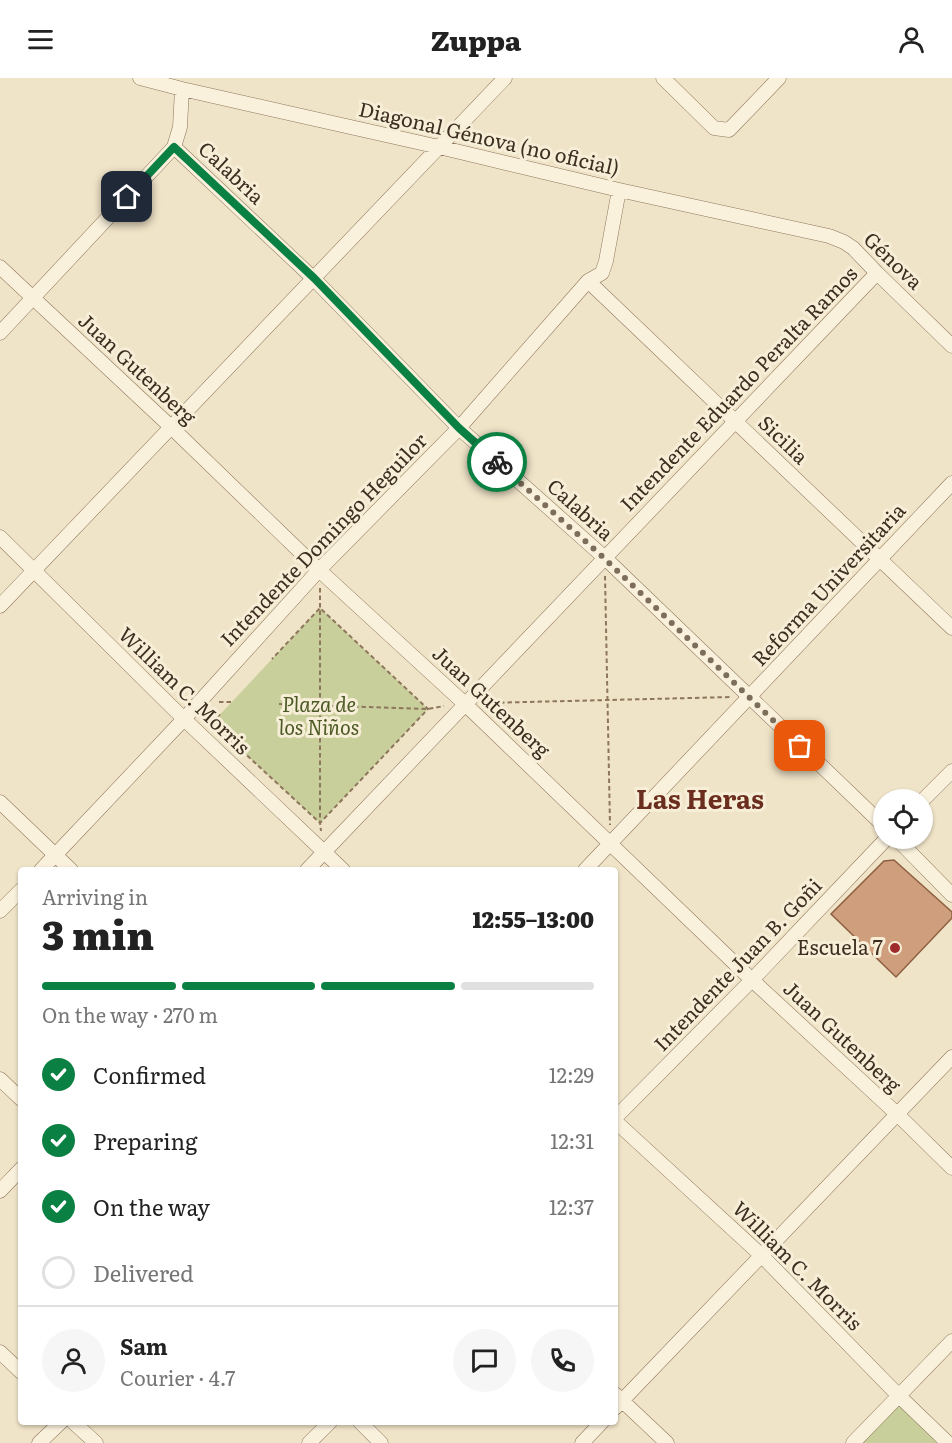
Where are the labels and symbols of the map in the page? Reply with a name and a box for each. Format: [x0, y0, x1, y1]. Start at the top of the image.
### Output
street label: Diagonal Génova (no oficial) [356, 92, 623, 182]
street label: Calabria [193, 133, 272, 210]
pin [101, 171, 152, 222]
street label: Génova [858, 224, 931, 296]
street label: Intendente Eduardo Peralta Ramos [612, 258, 863, 517]
street label: Juan Gutenberg [73, 305, 205, 431]
street label: Sicilia [753, 407, 816, 470]
street label: Intendente Domingo Heguilor [212, 425, 433, 652]
courier [467, 432, 527, 492]
street label: Calabria [541, 471, 621, 547]
street label: Reforma Universitaria [744, 495, 911, 672]
street label: William C. Morris [113, 619, 258, 760]
street label: Juan Gutenberg [427, 638, 559, 764]
park label: Plaza de los Niños [279, 688, 359, 741]
pin [774, 720, 825, 771]
district label: Las Heras [636, 778, 764, 817]
street label: Intendente Juan B. Goñi [646, 870, 828, 1057]
place label: Escuela 7 [797, 931, 883, 961]
marker: Escuela 7 [888, 941, 902, 955]
street label: Juan Gutenberg [778, 973, 910, 1099]
street label: William C. Morris [727, 1193, 870, 1336]

